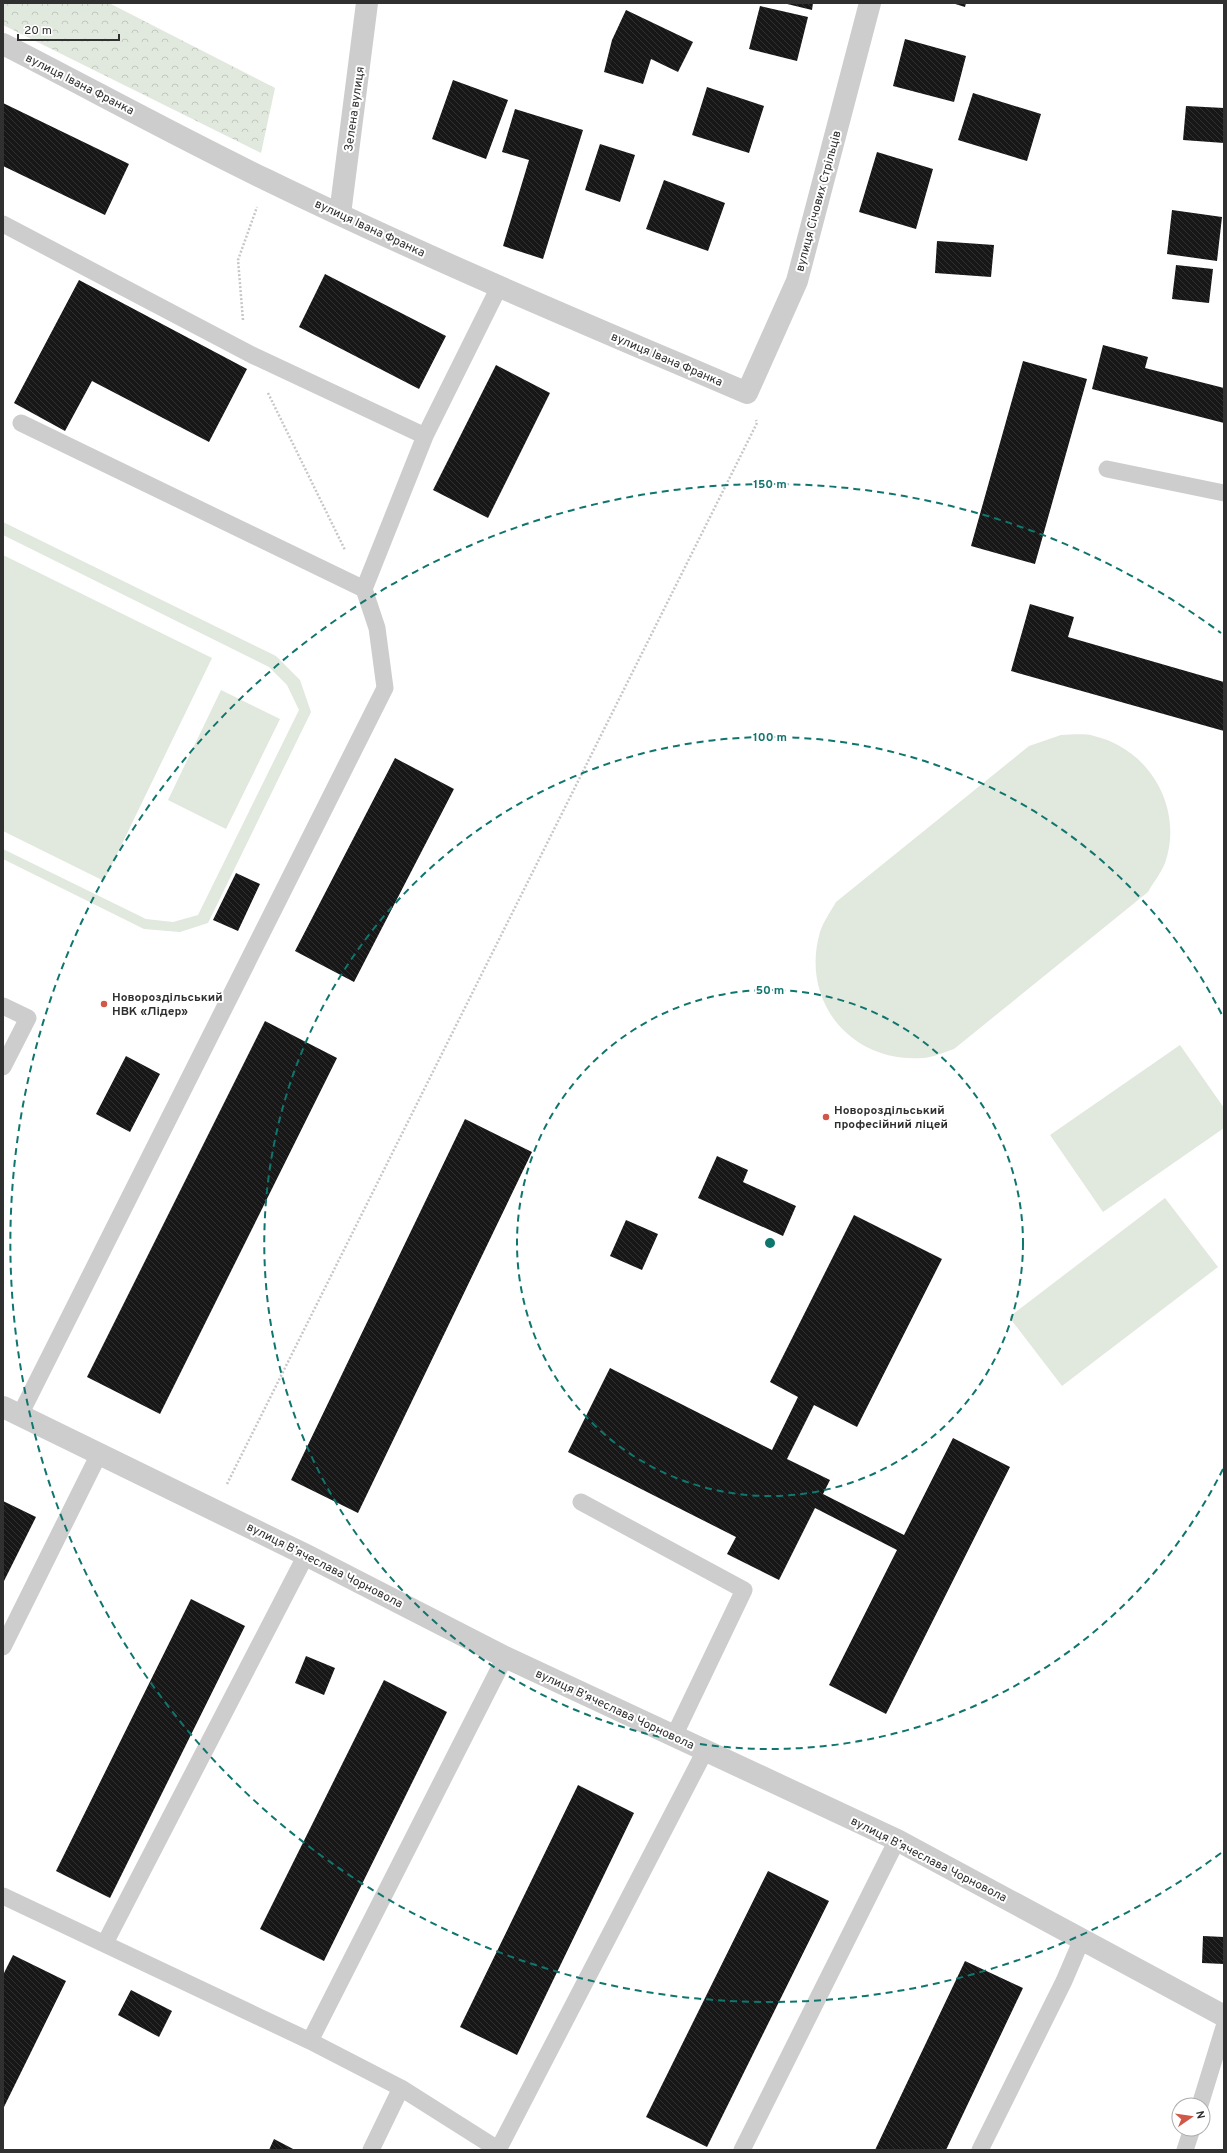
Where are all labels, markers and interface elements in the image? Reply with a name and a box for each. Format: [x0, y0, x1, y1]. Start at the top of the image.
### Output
scale bar [18, 16, 119, 42]
text: 20 m [24, 23, 52, 39]
street label: вулиця Івана Франка [23, 51, 137, 119]
street label: Зелена вулиця [341, 66, 369, 153]
street label: вулиця Січових Стрільців [792, 129, 846, 274]
street label: вулиця Івана Франка [312, 196, 427, 261]
street label: вулиця Івана Франка [608, 329, 725, 391]
text: 150 m [753, 477, 787, 493]
text: 100 m [753, 730, 787, 746]
text: 50 m [756, 983, 784, 999]
place label: Новороздільський НВК «Лідер» [112, 990, 223, 1020]
marker: Новороздільський НВК «Лідер» [99, 999, 109, 1009]
place label: Новороздільський професійний ліцей [834, 1103, 948, 1133]
marker: Новороздільський професійний ліцей [821, 1112, 831, 1122]
centre of rings [763, 1236, 777, 1250]
street label: вулиця Вʼячеслава Чорновола [244, 1519, 405, 1612]
street label: вулиця Вʼячеслава Чорновола [533, 1666, 697, 1754]
street label: вулиця Вʼячеслава Чорновола [848, 1813, 1009, 1906]
north arrow [1171, 2097, 1211, 2137]
text: N [1192, 2110, 1207, 2120]

